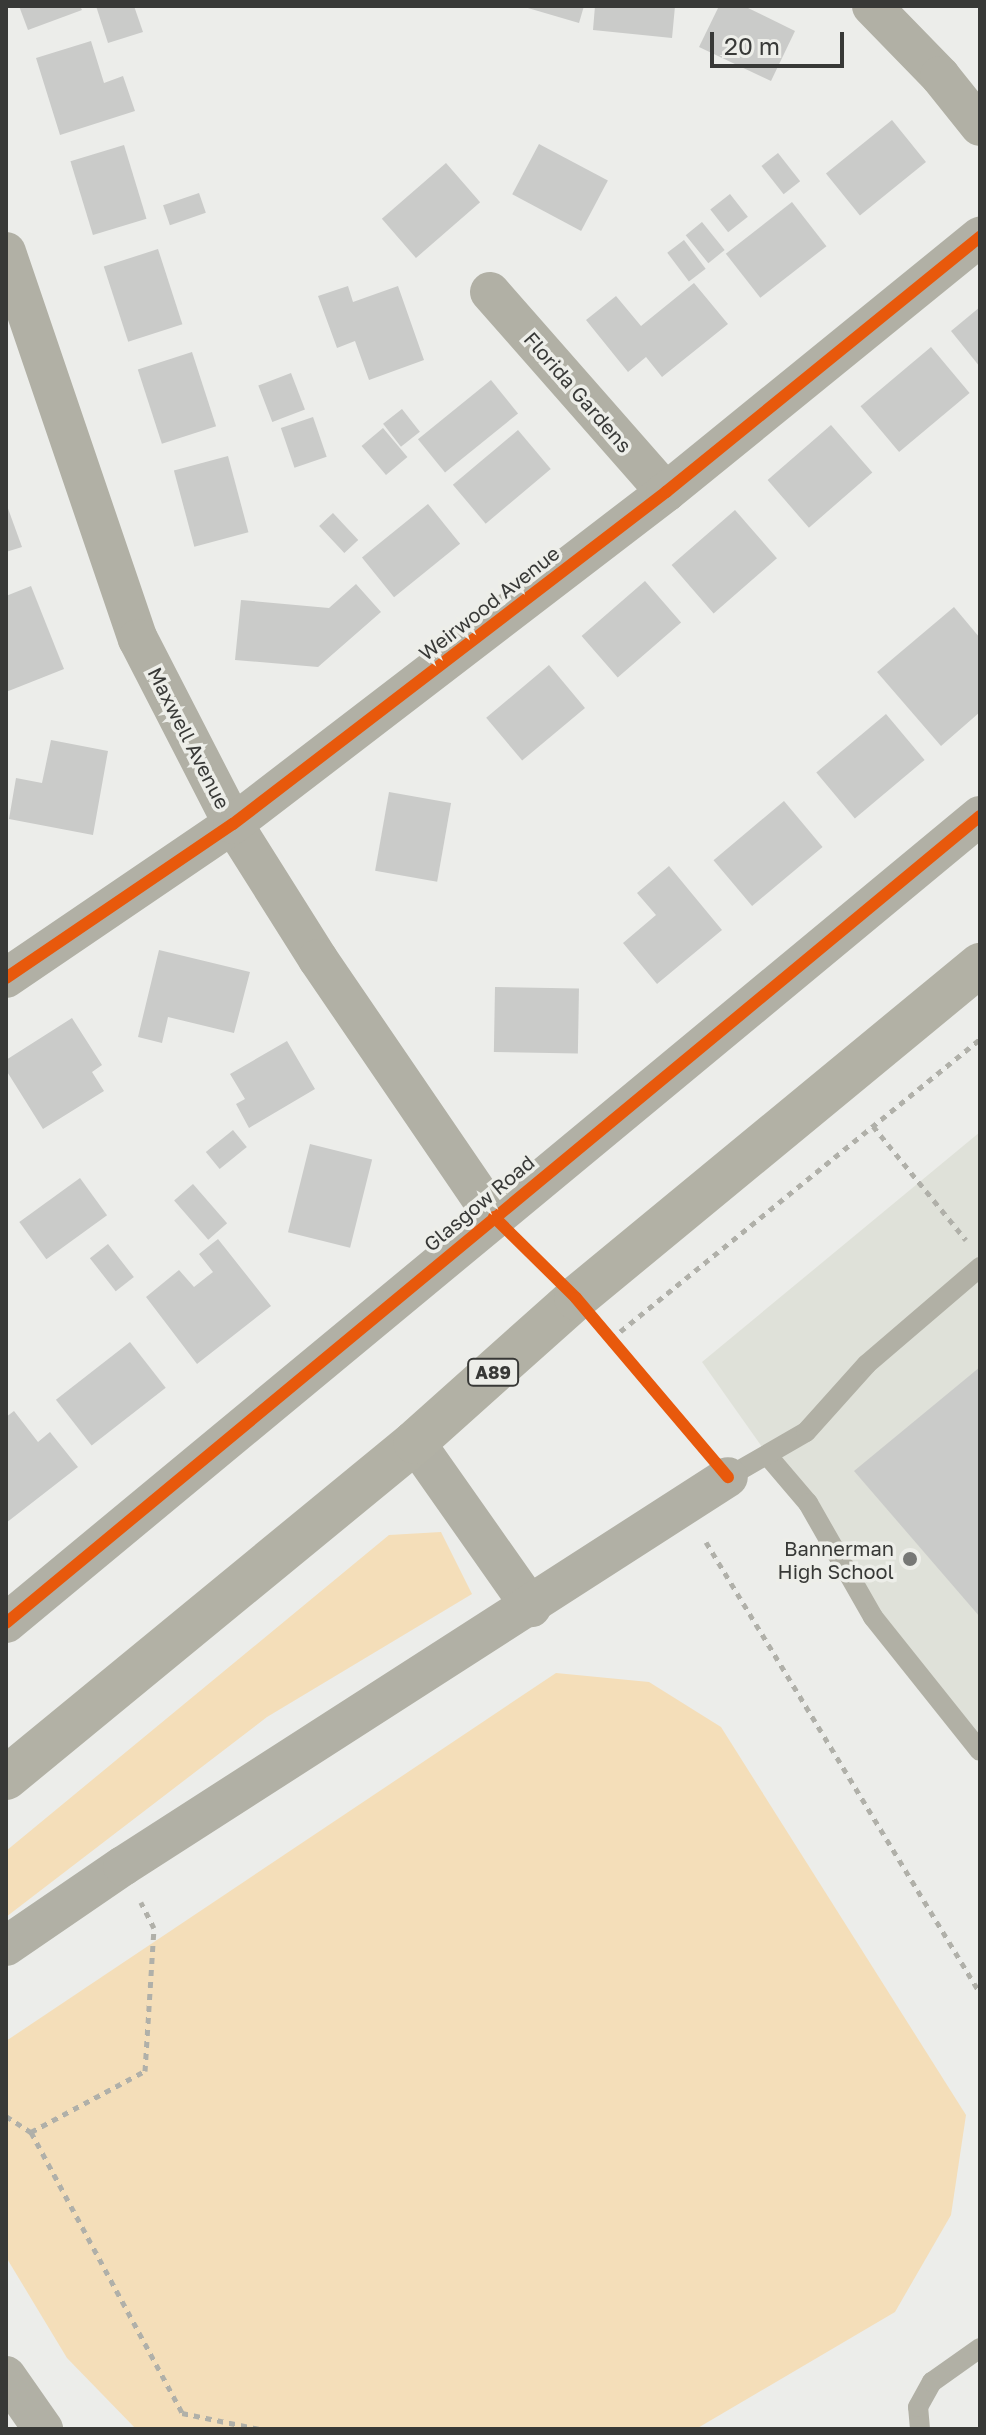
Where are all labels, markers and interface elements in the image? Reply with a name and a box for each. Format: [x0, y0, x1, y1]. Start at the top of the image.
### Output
scale bar [714, 16, 848, 66]
text: 20 m [724, 31, 780, 60]
street label: Florida Gardens [519, 327, 637, 457]
street label: Weirwood Avenue [414, 541, 564, 665]
street label: Maxwell Avenue [143, 663, 235, 813]
street label: Glasgow Road [419, 1150, 539, 1256]
road number: A89 [467, 1358, 519, 1386]
place label: Bannerman High School [777, 1536, 894, 1583]
marker: Bannerman High School [901, 1550, 919, 1568]

